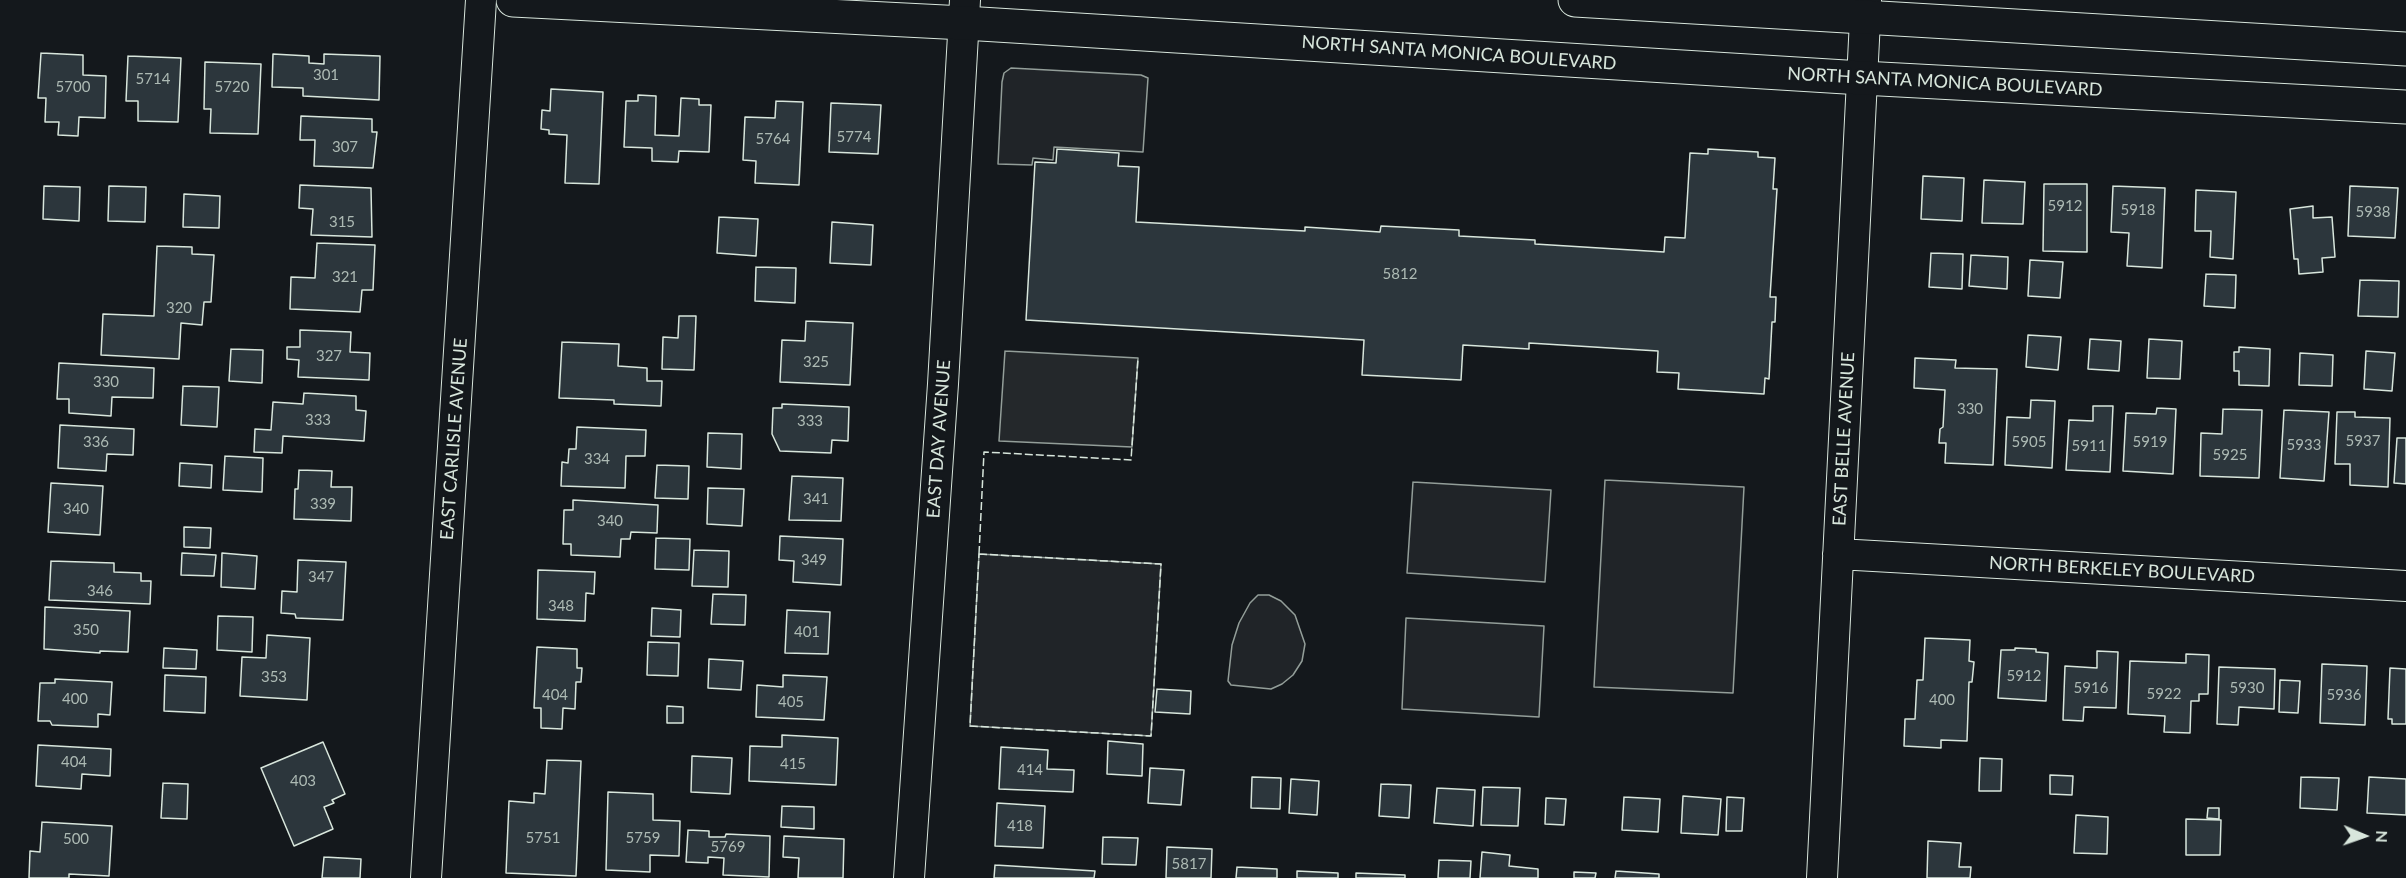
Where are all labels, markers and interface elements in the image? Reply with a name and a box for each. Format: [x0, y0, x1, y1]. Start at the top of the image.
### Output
street label: NORTH SANTA MONICA BOULEVARD [1301, 31, 1617, 75]
street label: NORTH SANTA MONICA BOULEVARD [1787, 63, 2103, 101]
house number: 301 [313, 66, 339, 84]
house number: 5714 [136, 70, 170, 88]
house number: 5700 [56, 78, 90, 96]
house number: 5720 [215, 78, 249, 96]
house number: 5774 [837, 128, 871, 146]
house number: 5764 [756, 130, 790, 148]
house number: 307 [332, 138, 358, 156]
house number: 5912 [2048, 197, 2082, 215]
house number: 5918 [2121, 201, 2155, 219]
house number: 5938 [2356, 203, 2390, 221]
house number: 315 [329, 213, 355, 231]
house number: 5812 [1383, 265, 1417, 283]
house number: 321 [332, 268, 358, 286]
house number: 320 [166, 299, 192, 317]
street label: EAST CARLISLE AVENUE [436, 337, 472, 541]
house number: 327 [316, 347, 342, 365]
street label: EAST BELLE AVENUE [1829, 351, 1859, 527]
house number: 325 [803, 353, 829, 371]
street label: EAST DAY AVENUE [923, 359, 955, 519]
house number: 330 [93, 373, 119, 391]
house number: 330 [1957, 400, 1983, 418]
house number: 333 [305, 411, 331, 429]
house number: 333 [797, 412, 823, 430]
house number: 5937 [2346, 432, 2380, 450]
house number: 336 [83, 433, 109, 451]
house number: 5905 [2012, 433, 2046, 451]
house number: 5919 [2133, 433, 2167, 451]
house number: 5933 [2287, 436, 2321, 454]
house number: 5911 [2072, 437, 2106, 455]
house number: 5925 [2213, 446, 2247, 464]
house number: 334 [584, 450, 610, 468]
house number: 341 [803, 490, 829, 508]
house number: 339 [310, 495, 336, 513]
house number: 340 [63, 500, 89, 518]
house number: 340 [597, 512, 623, 530]
house number: 349 [801, 551, 827, 569]
street label: NORTH BERKELEY BOULEVARD [1988, 552, 2256, 588]
house number: 347 [308, 568, 334, 586]
house number: 346 [87, 582, 113, 600]
house number: 348 [548, 597, 574, 615]
house number: 350 [73, 621, 99, 639]
house number: 401 [794, 623, 820, 641]
house number: 5912 [2007, 667, 2041, 685]
house number: 353 [261, 668, 287, 686]
house number: 5916 [2074, 679, 2108, 697]
house number: 5930 [2230, 679, 2264, 697]
house number: 5922 [2147, 685, 2181, 703]
house number: 404 [542, 686, 568, 704]
house number: 5936 [2327, 686, 2361, 704]
house number: 400 [62, 690, 88, 708]
house number: 400 [1929, 691, 1955, 709]
house number: 405 [778, 693, 804, 711]
house number: 404 [61, 753, 87, 771]
house number: 415 [780, 755, 806, 773]
house number: 414 [1017, 761, 1043, 779]
house number: 403 [290, 772, 316, 790]
north arrow [2334, 806, 2394, 866]
house number: 418 [1007, 817, 1033, 835]
house number: 5751 [526, 829, 560, 847]
house number: 5759 [626, 829, 660, 847]
house number: 500 [63, 830, 89, 848]
text: N [2373, 830, 2392, 843]
house number: 5769 [711, 838, 745, 856]
house number: 5817 [1172, 855, 1206, 873]

